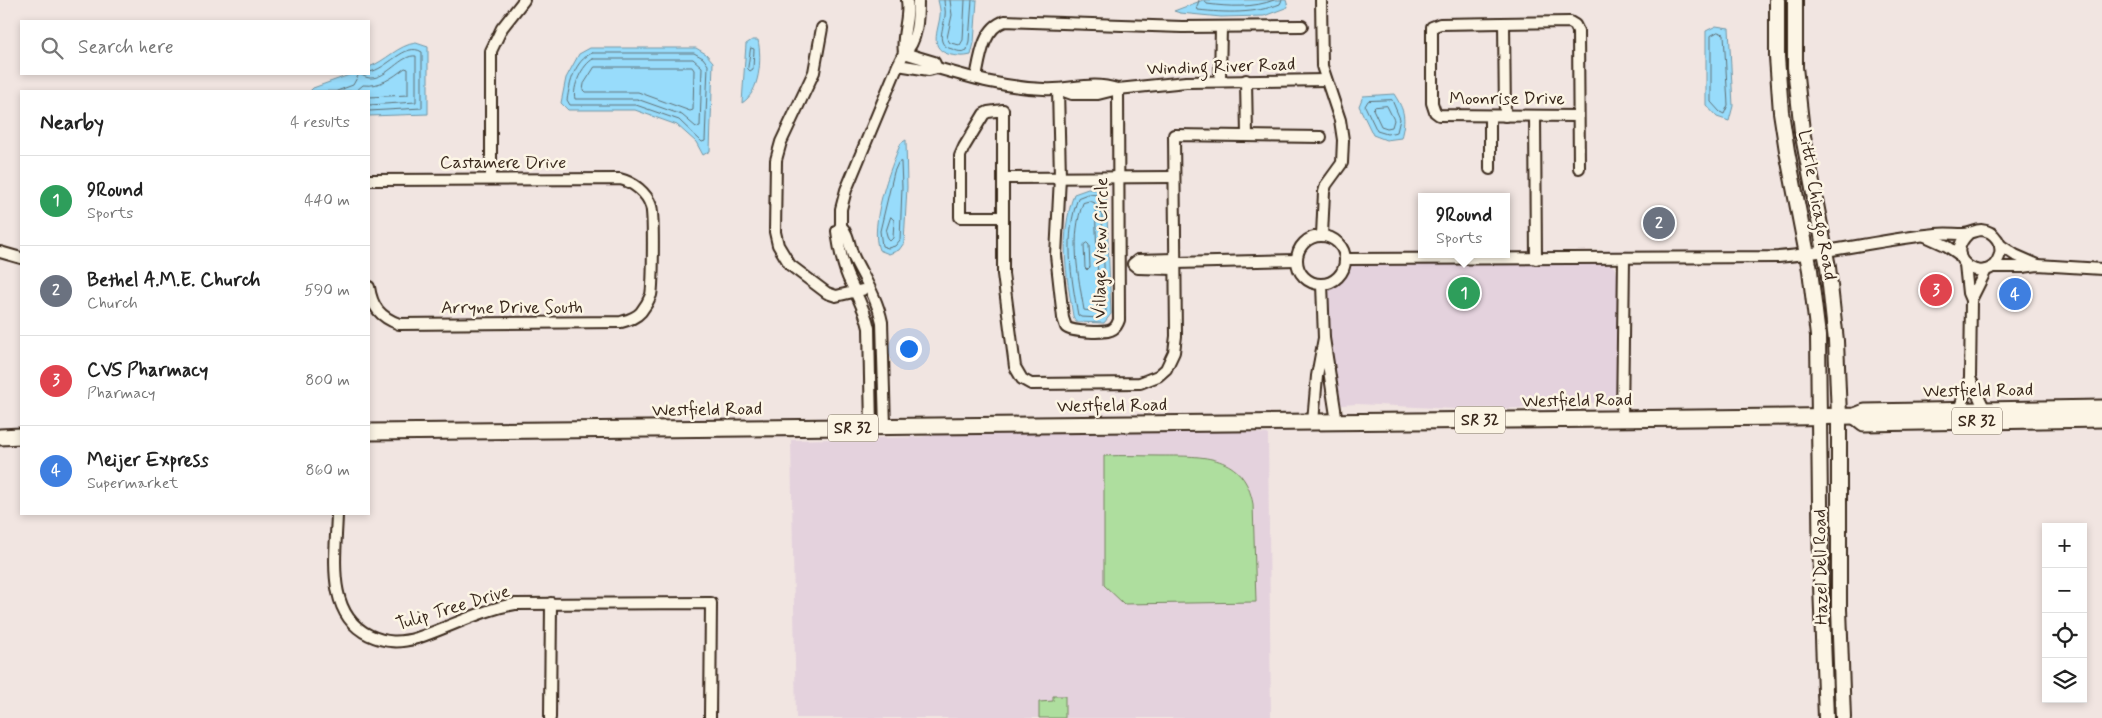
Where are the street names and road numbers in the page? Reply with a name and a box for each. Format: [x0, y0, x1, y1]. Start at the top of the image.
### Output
street label: Winding River Road [1146, 52, 1296, 84]
street label: Moonrise Drive [1449, 87, 1565, 111]
street label: Little Chicago Road [1790, 128, 1842, 282]
street label: Castamere Drive [440, 151, 566, 175]
street label: Village View Circle [1088, 177, 1114, 319]
street label: Arryne Drive South [441, 296, 583, 320]
street label: Westfield Road [1923, 378, 2033, 404]
street label: Westfield Road [1522, 388, 1632, 414]
street label: Westfield Road [1057, 393, 1167, 419]
street label: Westfield Road [652, 397, 762, 423]
road number: SR 32 [1455, 406, 1505, 434]
road number: SR 32 [1952, 408, 2002, 434]
road number: SR 32 [828, 414, 878, 442]
street label: Hazel Dell Road [1808, 509, 1834, 625]
street label: Tulip Tree Drive [393, 579, 513, 637]

